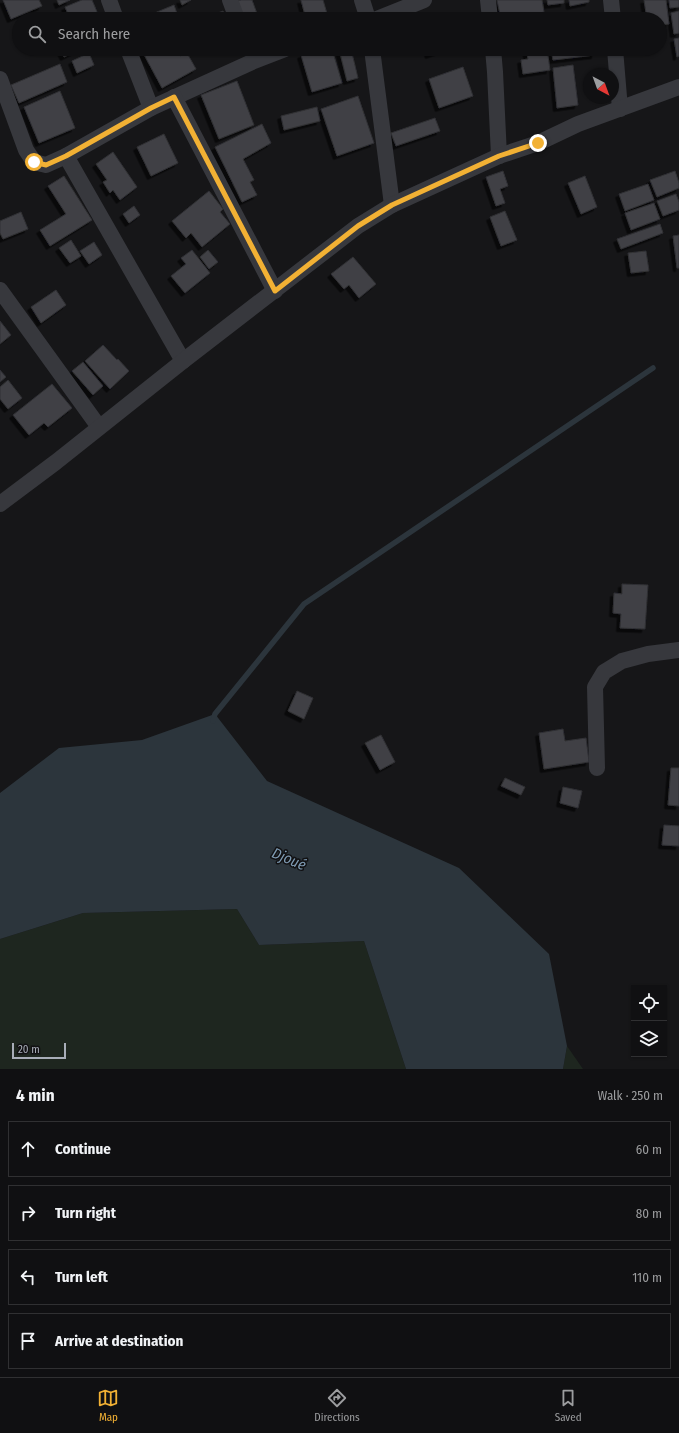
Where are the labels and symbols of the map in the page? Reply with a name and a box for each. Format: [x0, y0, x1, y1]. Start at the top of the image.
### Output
north arrow [583, 68, 619, 104]
route end [529, 134, 547, 152]
route start [25, 153, 43, 171]
water label: Djoué [269, 844, 309, 874]
scale bar [12, 1041, 66, 1060]

